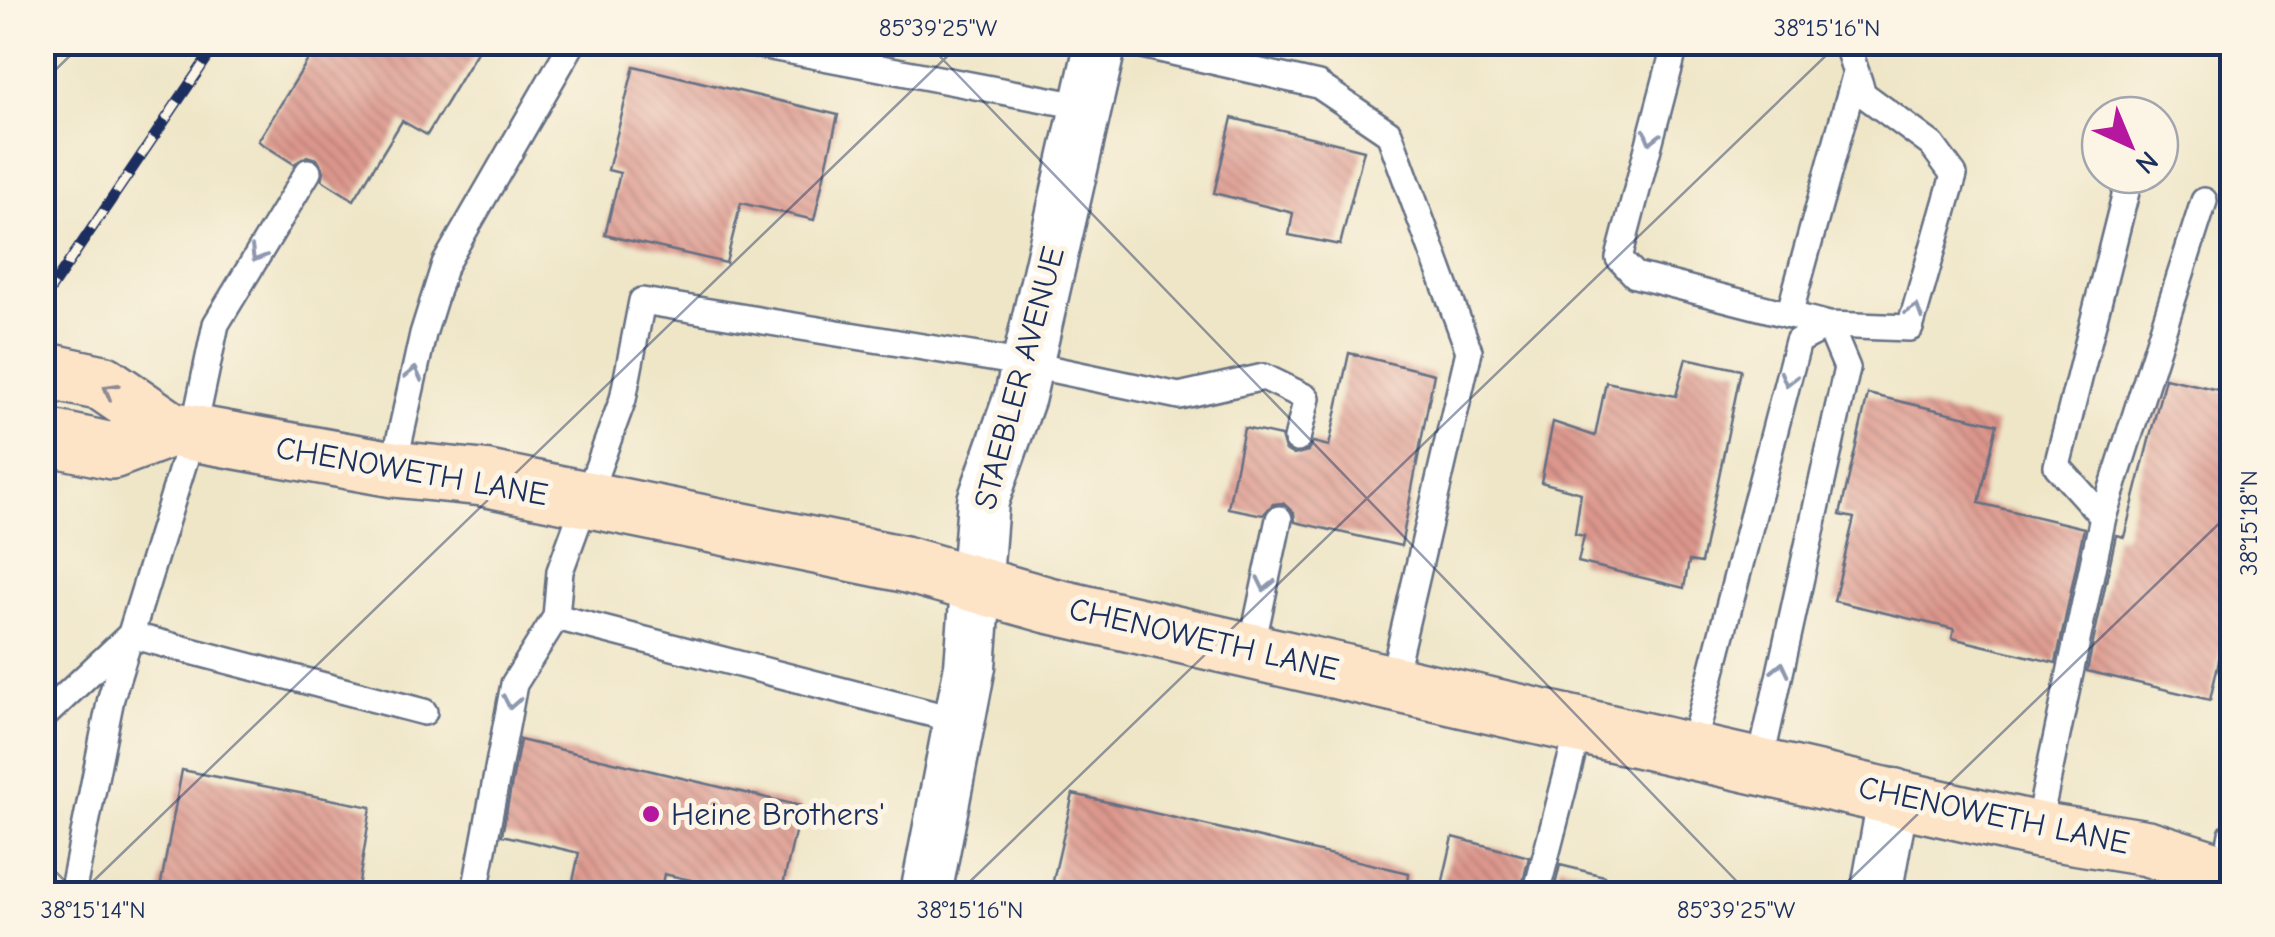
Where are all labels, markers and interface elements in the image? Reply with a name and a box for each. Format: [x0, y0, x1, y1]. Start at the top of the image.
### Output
text: 85°39'25"W [879, 13, 998, 42]
text: 38°15'16"N [1774, 13, 1880, 42]
north arrow [2080, 95, 2180, 195]
one-way arrow [1641, 128, 1662, 145]
text: N [2129, 144, 2164, 180]
street label: STAEBLER AVENUE [966, 243, 1072, 513]
one-way arrow [251, 244, 270, 262]
one-way arrow [1903, 304, 1923, 321]
one-way arrow [402, 366, 423, 383]
one-way arrow [1779, 370, 1800, 387]
one-way arrow [103, 382, 121, 402]
street label: CHENOWETH LANE [273, 429, 551, 513]
text: 38°15'18"N [2234, 470, 2263, 576]
one-way arrow [1256, 576, 1277, 593]
street label: CHENOWETH LANE [1066, 590, 1342, 688]
one-way arrow [1769, 661, 1790, 678]
one-way arrow [501, 693, 522, 710]
street label: CHENOWETH LANE [1855, 768, 2133, 862]
place label: Heine Brothers' [671, 796, 885, 833]
marker: Heine Brothers' [640, 803, 662, 825]
text: 38°15'14"N [40, 895, 146, 924]
text: 38°15'16"N [917, 895, 1023, 924]
text: 85°39'25"W [1677, 895, 1796, 924]

